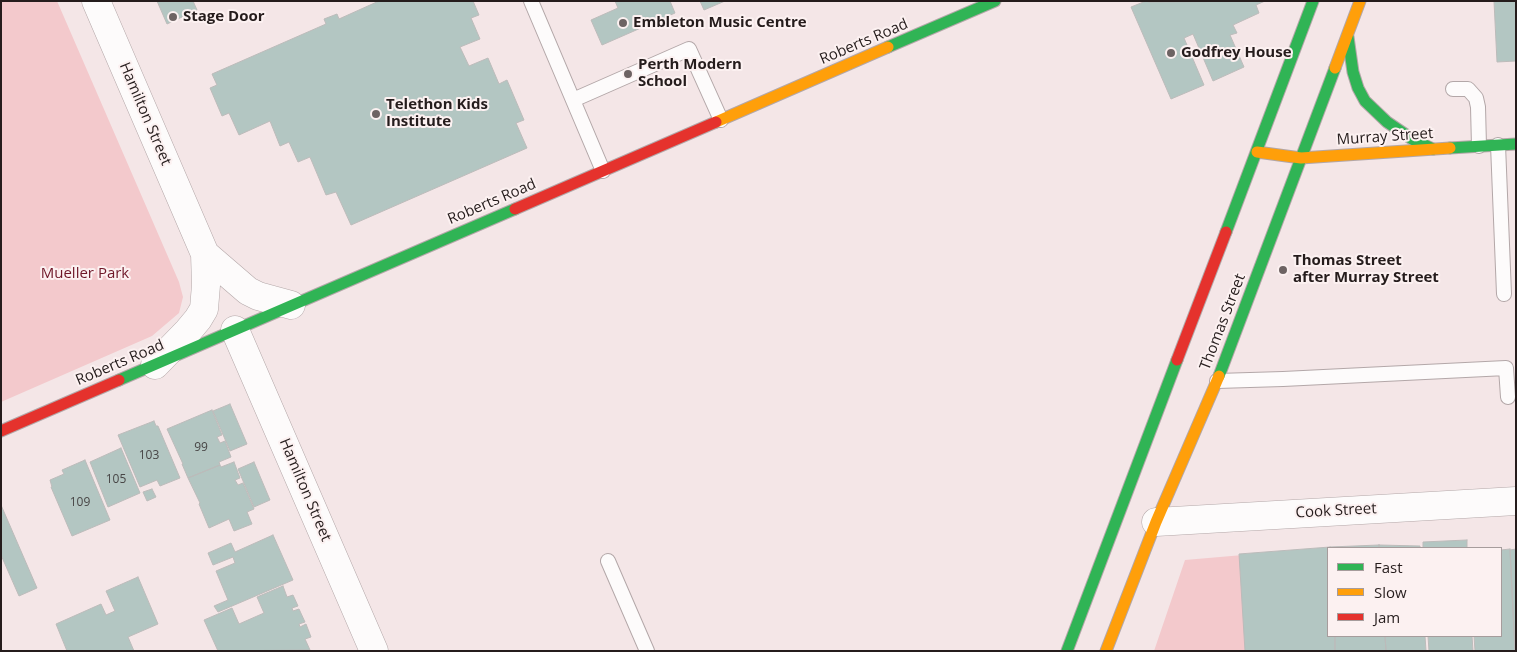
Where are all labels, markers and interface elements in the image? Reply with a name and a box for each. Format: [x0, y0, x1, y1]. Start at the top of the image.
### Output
place label: Stage Door [183, 8, 265, 26]
marker: Stage Door [167, 11, 179, 23]
place label: Embleton Music Centre [633, 14, 807, 32]
street label: Roberts Road [817, 15, 911, 69]
marker: Embleton Music Centre [617, 17, 629, 29]
place label: Godfrey House [1181, 44, 1291, 62]
marker: Godfrey House [1165, 47, 1177, 59]
place label: Perth Modern School [638, 56, 742, 91]
street label: Hamilton Street [115, 60, 175, 168]
marker: Perth Modern School [622, 68, 634, 80]
place label: Telethon Kids Institute [386, 96, 488, 131]
marker: Telethon Kids Institute [370, 108, 382, 120]
street label: Murray Street [1336, 125, 1434, 149]
street label: Roberts Road [445, 175, 539, 229]
place label: Thomas Street after Murray Street [1293, 252, 1439, 287]
marker: Thomas Street after Murray Street [1277, 264, 1289, 276]
park label: Mueller Park [41, 265, 129, 283]
street label: Thomas Street [1196, 271, 1250, 373]
street label: Roberts Road [73, 336, 167, 390]
street label: Hamilton Street [275, 436, 335, 544]
house number: 99 [194, 441, 208, 455]
house number: 103 [139, 449, 159, 463]
house number: 105 [106, 473, 126, 487]
house number: 109 [70, 496, 90, 510]
street label: Cook Street [1295, 500, 1377, 522]
legend [1327, 547, 1502, 637]
text: Fast [1374, 557, 1403, 577]
text: Slow [1374, 582, 1407, 602]
text: Jam [1374, 607, 1400, 627]

